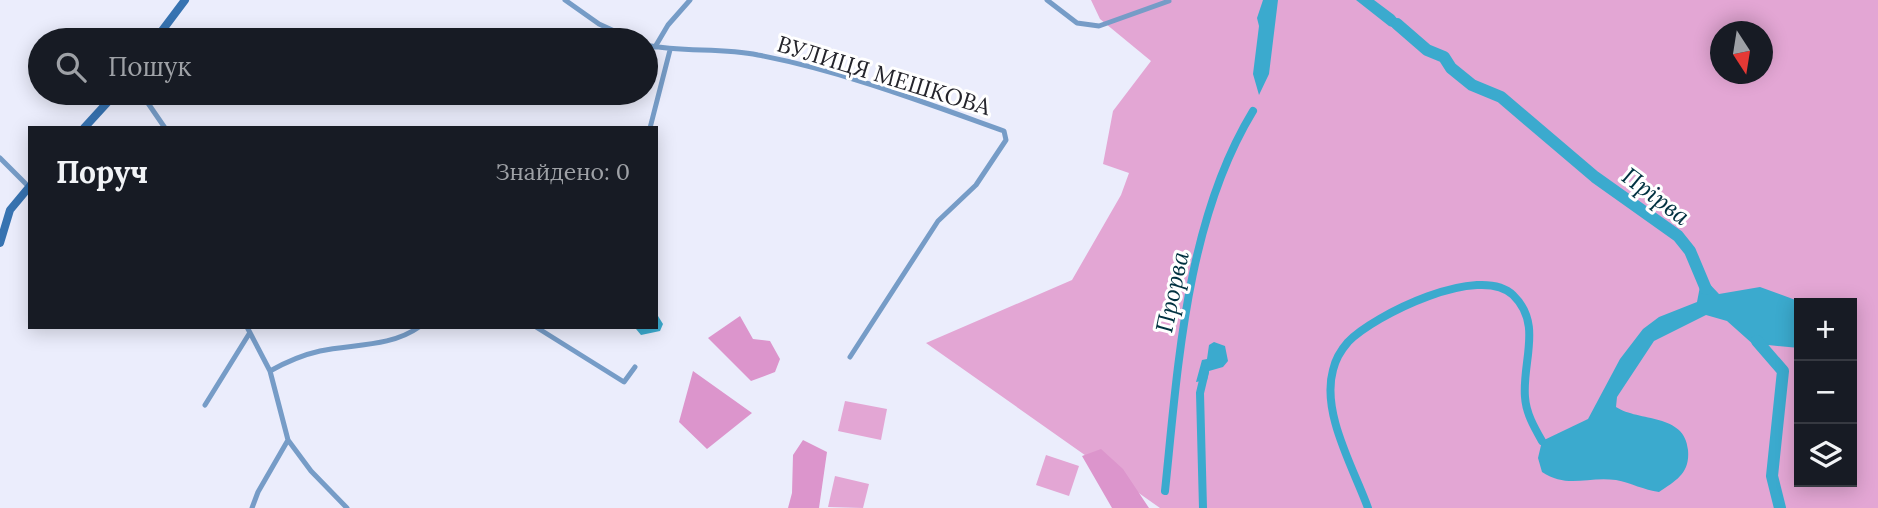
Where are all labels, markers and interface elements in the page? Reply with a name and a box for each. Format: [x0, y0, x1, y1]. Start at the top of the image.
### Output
north arrow [1710, 21, 1773, 84]
search box [28, 28, 658, 105]
street label: ВУЛИЦЯ МЕШКОВА [774, 29, 995, 121]
icon: search [52, 48, 90, 86]
text: Пошук [108, 50, 192, 83]
text: Поруч [56, 153, 148, 191]
text: Знайдено: 0 [495, 157, 630, 186]
water label: Прірва [1616, 160, 1697, 232]
water label: Прорва [1148, 248, 1196, 336]
map controls [1794, 298, 1857, 487]
button: + [1794, 298, 1857, 361]
button: − [1794, 361, 1857, 424]
button: layers [1794, 424, 1857, 487]

